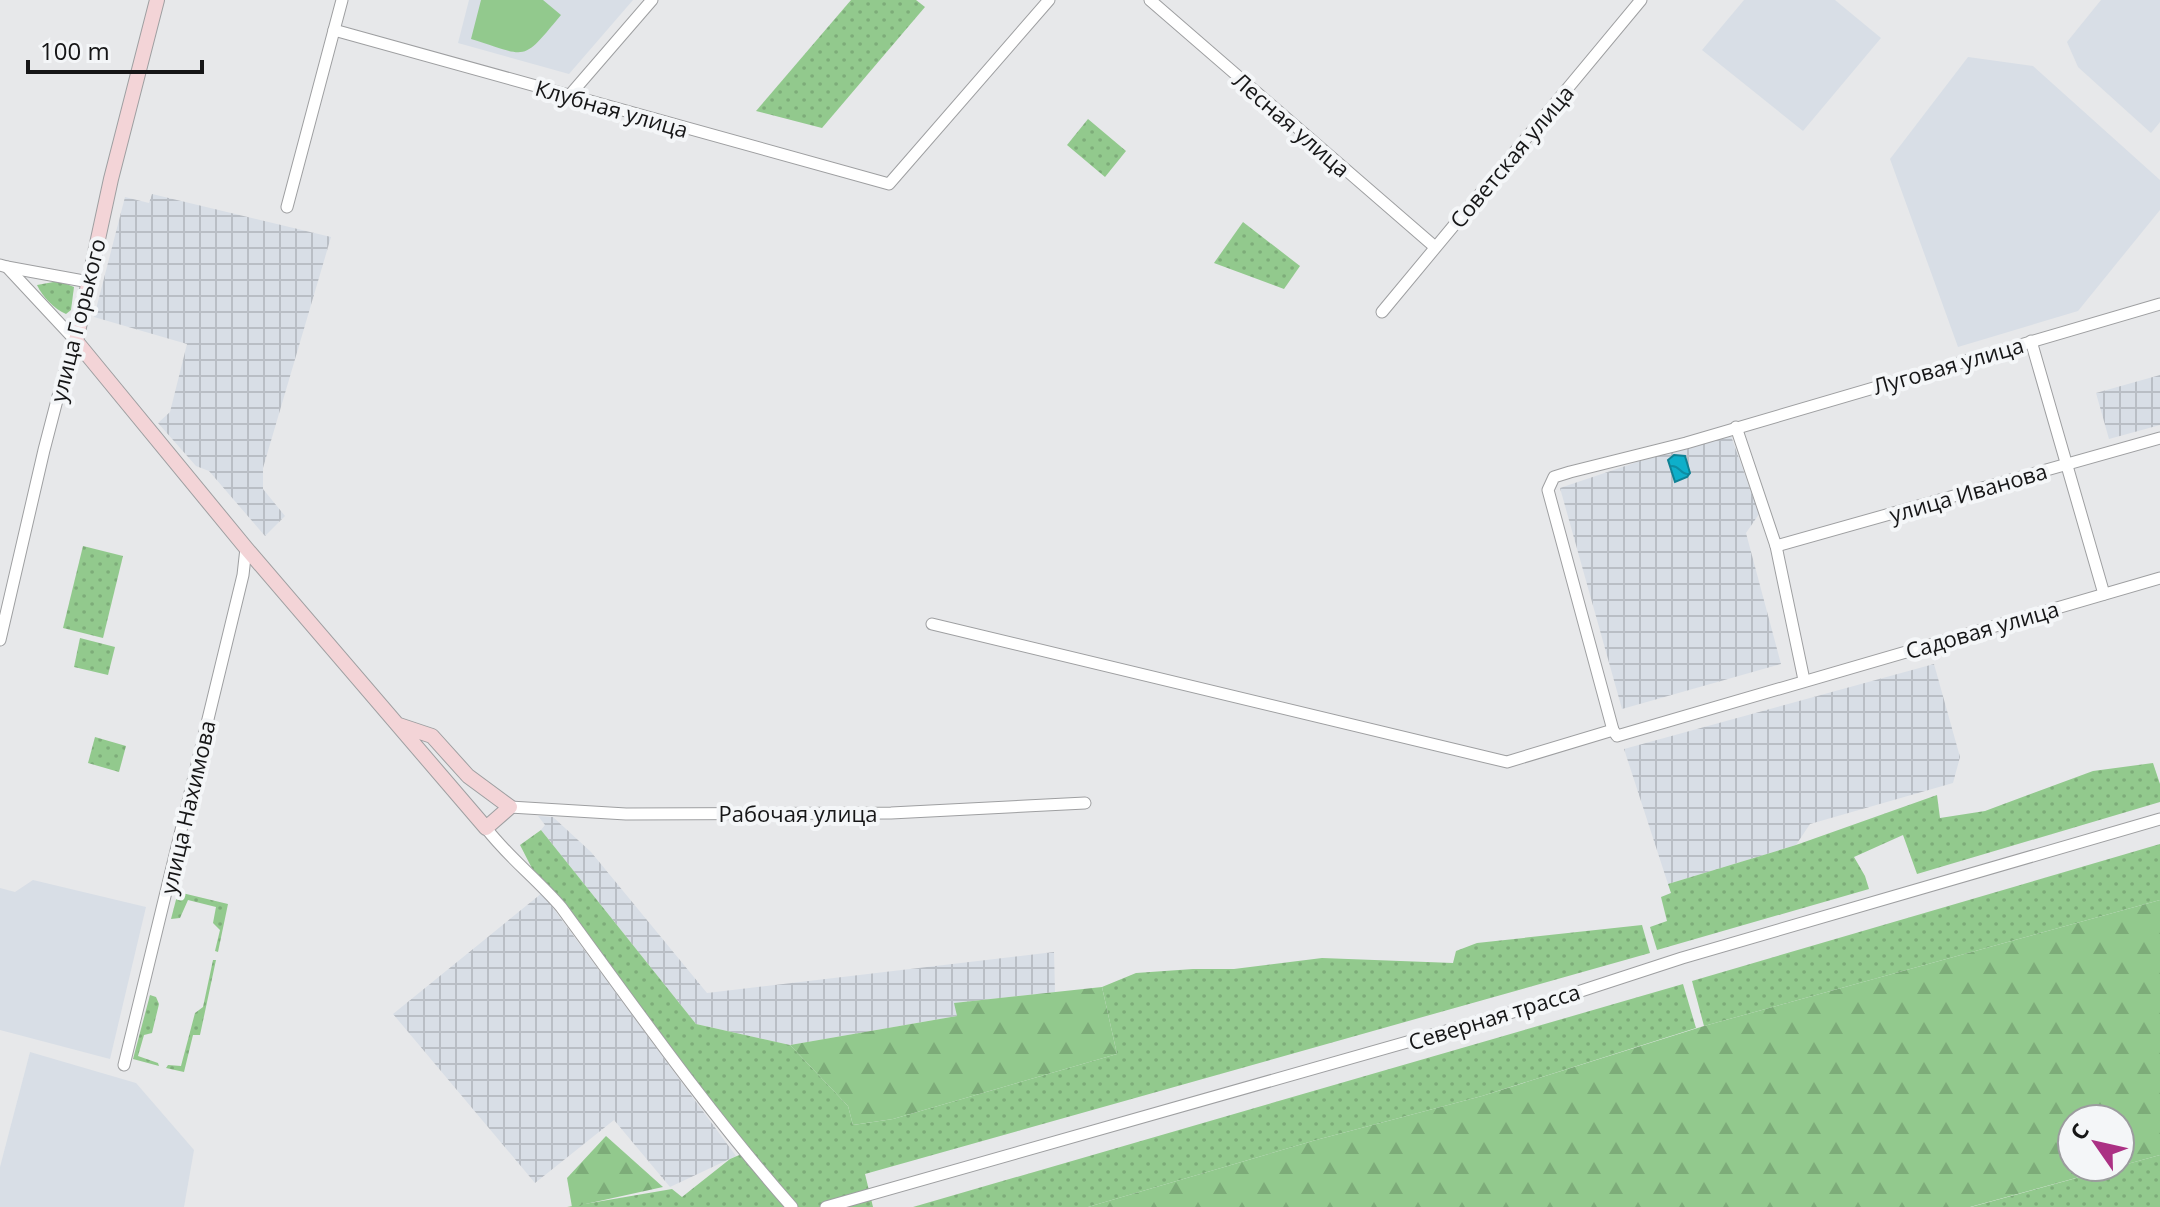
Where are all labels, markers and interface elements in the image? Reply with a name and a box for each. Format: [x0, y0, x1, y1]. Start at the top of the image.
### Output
scale bar [28, 24, 202, 74]
text: 100 m [40, 34, 110, 67]
street label: Лесная улица [1227, 65, 1357, 183]
street label: Клубная улица [532, 72, 692, 144]
street label: Советская улица [1442, 78, 1580, 234]
street label: улица Горького [42, 235, 112, 405]
street label: Луговая улица [1869, 329, 2027, 401]
street label: улица Иванова [1886, 455, 2050, 529]
street label: Садовая улица [1902, 593, 2062, 665]
street label: улица Нахимова [152, 717, 222, 897]
street label: Рабочая улица [719, 798, 877, 828]
street label: Северная трасса [1404, 976, 1584, 1056]
north arrow [2056, 1103, 2136, 1183]
text: С [2062, 1117, 2095, 1145]

